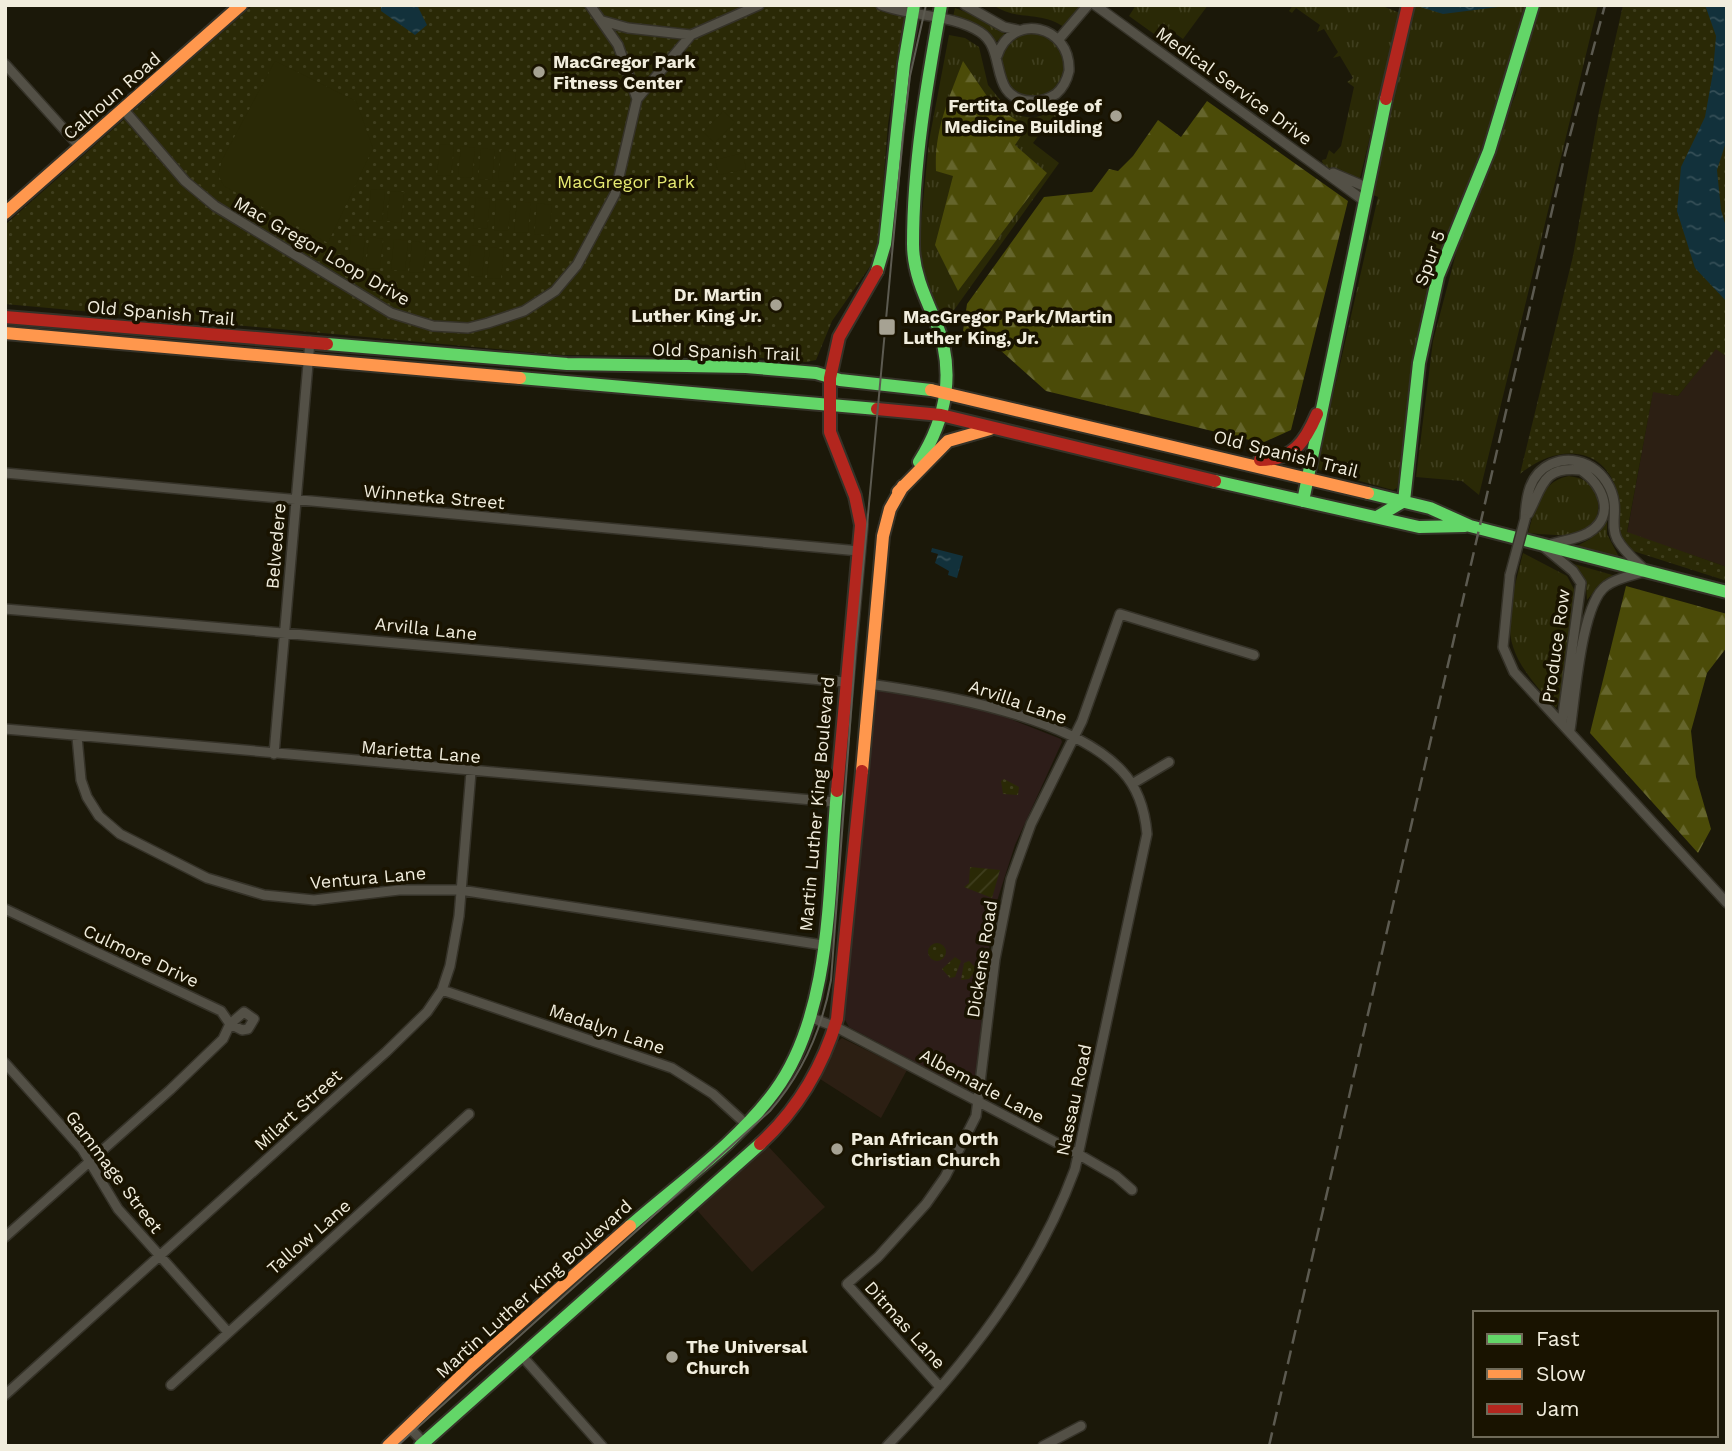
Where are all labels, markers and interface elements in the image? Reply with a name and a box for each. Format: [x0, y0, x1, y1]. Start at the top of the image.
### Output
street label: Medical Service Drive [1152, 22, 1316, 149]
street label: Calhoun Road [59, 48, 165, 144]
place label: MacGregor Park Fitness Center [553, 51, 697, 93]
marker: MacGregor Park Fitness Center [531, 64, 547, 80]
place label: Fertita College of Medicine Building [944, 95, 1103, 137]
marker: Fertita College of Medicine Building [1108, 108, 1124, 124]
park label: MacGregor Park [557, 171, 695, 192]
street label: Mac Gregor Loop Drive [230, 192, 414, 310]
street label: Spur 5 [1410, 227, 1449, 288]
place label: Dr. Martin Luther King Jr. [631, 284, 762, 326]
street label: Old Spanish Trail [86, 296, 237, 329]
marker: Dr. Martin Luther King Jr. [768, 297, 784, 313]
place label: MacGregor Park/Martin Luther King, Jr. [903, 306, 1113, 348]
marker: MacGregor Park/Martin Luther King, Jr. [877, 317, 897, 337]
street label: Old Spanish Trail [651, 338, 801, 365]
street label: Old Spanish Trail [1211, 425, 1361, 482]
street label: Winnetka Street [362, 480, 506, 513]
street label: Belvedere [261, 502, 290, 590]
street label: Produce Row [1537, 587, 1574, 704]
street label: Arvilla Lane [374, 613, 478, 644]
street label: Martin Luther King Boulevard [795, 675, 838, 932]
street label: Arvilla Lane [966, 675, 1070, 728]
street label: Marietta Lane [360, 736, 482, 767]
street label: Ventura Lane [309, 862, 427, 893]
street label: Dickens Road [962, 899, 1001, 1019]
street label: Culmore Drive [80, 920, 202, 992]
street label: Madalyn Lane [547, 999, 668, 1058]
street label: Nassau Road [1051, 1042, 1096, 1158]
street label: Albemarle Lane [916, 1044, 1048, 1127]
street label: Milart Street [250, 1065, 346, 1154]
street label: Gammage Street [61, 1106, 168, 1237]
place label: Pan African Orth Christian Church [851, 1128, 1000, 1170]
marker: Pan African Orth Christian Church [829, 1141, 845, 1157]
street label: Tallow Lane [263, 1195, 355, 1279]
street label: Martin Luther King Boulevard [431, 1195, 636, 1382]
street label: Ditmas Lane [861, 1277, 950, 1373]
legend [1473, 1311, 1718, 1437]
text: Fast [1536, 1326, 1580, 1351]
place label: The Universal Church [686, 1336, 807, 1378]
marker: The Universal Church [664, 1349, 680, 1365]
text: Slow [1536, 1361, 1586, 1386]
text: Jam [1536, 1396, 1579, 1421]

